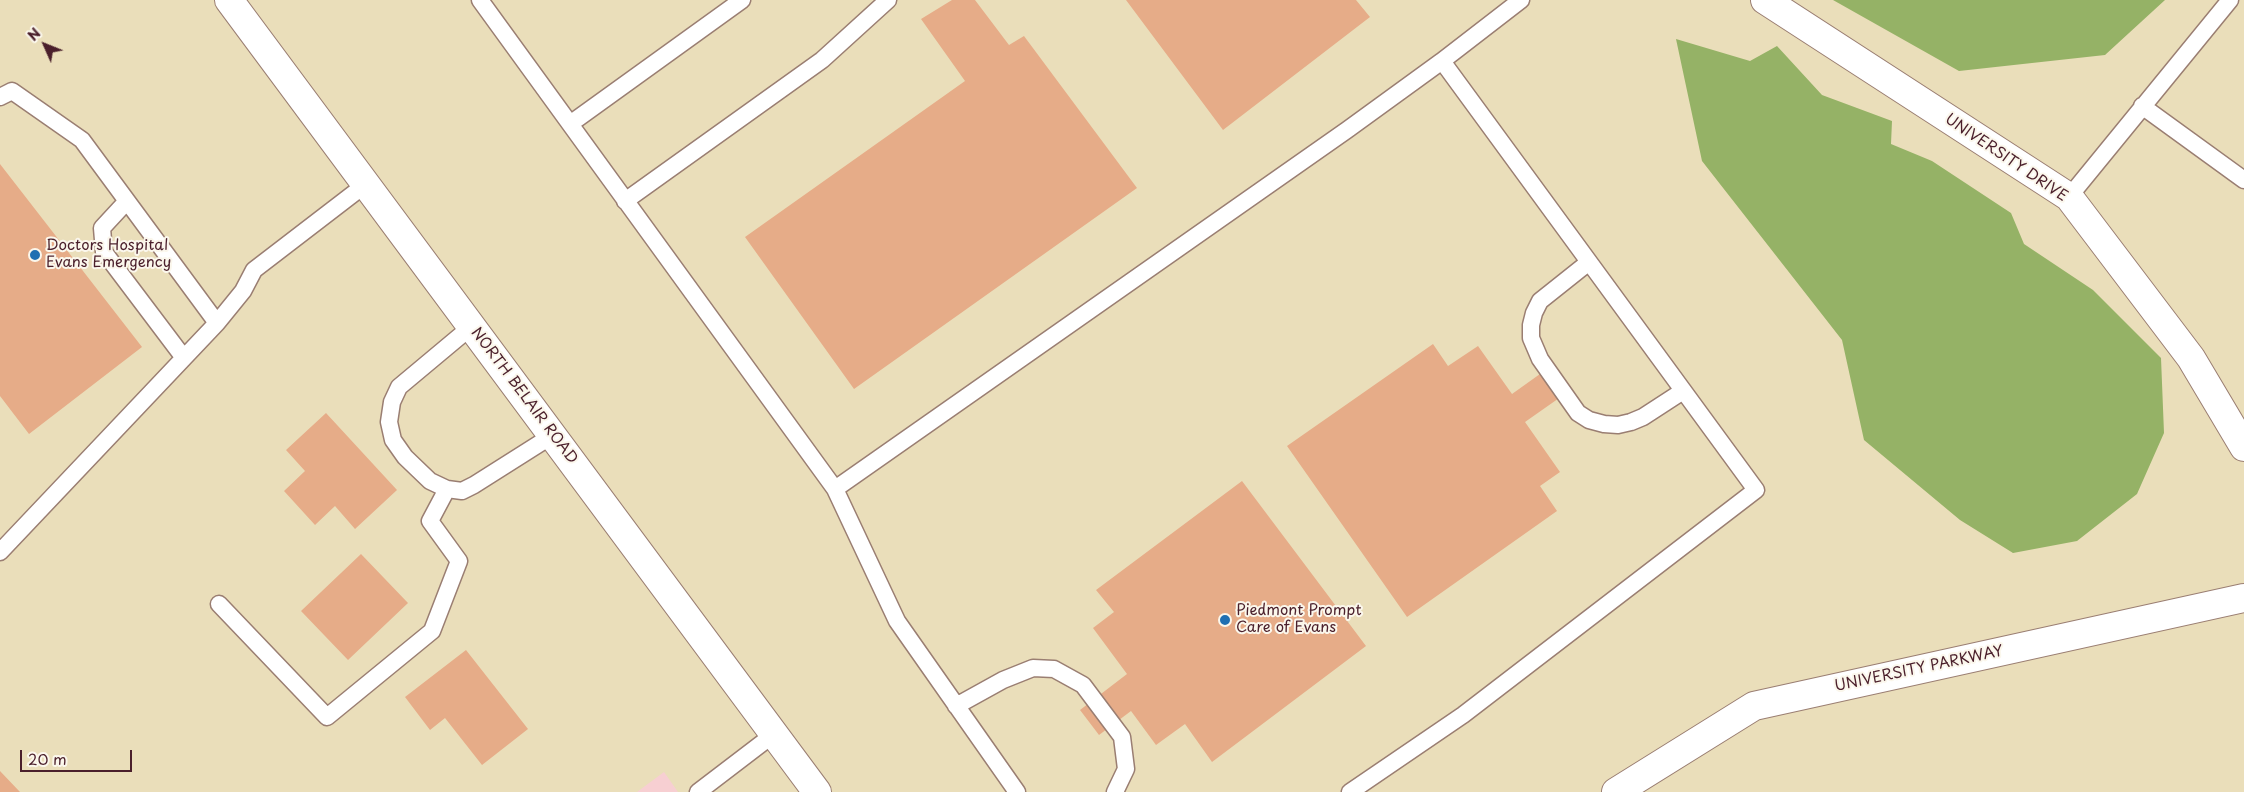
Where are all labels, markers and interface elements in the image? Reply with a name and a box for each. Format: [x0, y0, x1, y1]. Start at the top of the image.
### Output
north arrow [20, 20, 70, 70]
text: N [22, 23, 45, 46]
street label: UNIVERSITY DRIVE [1941, 110, 2071, 206]
place label: Doctors Hospital Evans Emergency [46, 237, 171, 272]
marker: Doctors Hospital Evans Emergency [28, 248, 42, 262]
street label: NORTH BELAIR ROAD [467, 324, 581, 468]
place label: Piedmont Prompt Care of Evans [1236, 602, 1362, 637]
marker: Piedmont Prompt Care of Evans [1218, 613, 1232, 627]
street label: UNIVERSITY PARKWAY [1833, 642, 2005, 696]
scale bar [22, 740, 135, 772]
text: 20 m [28, 747, 67, 770]

